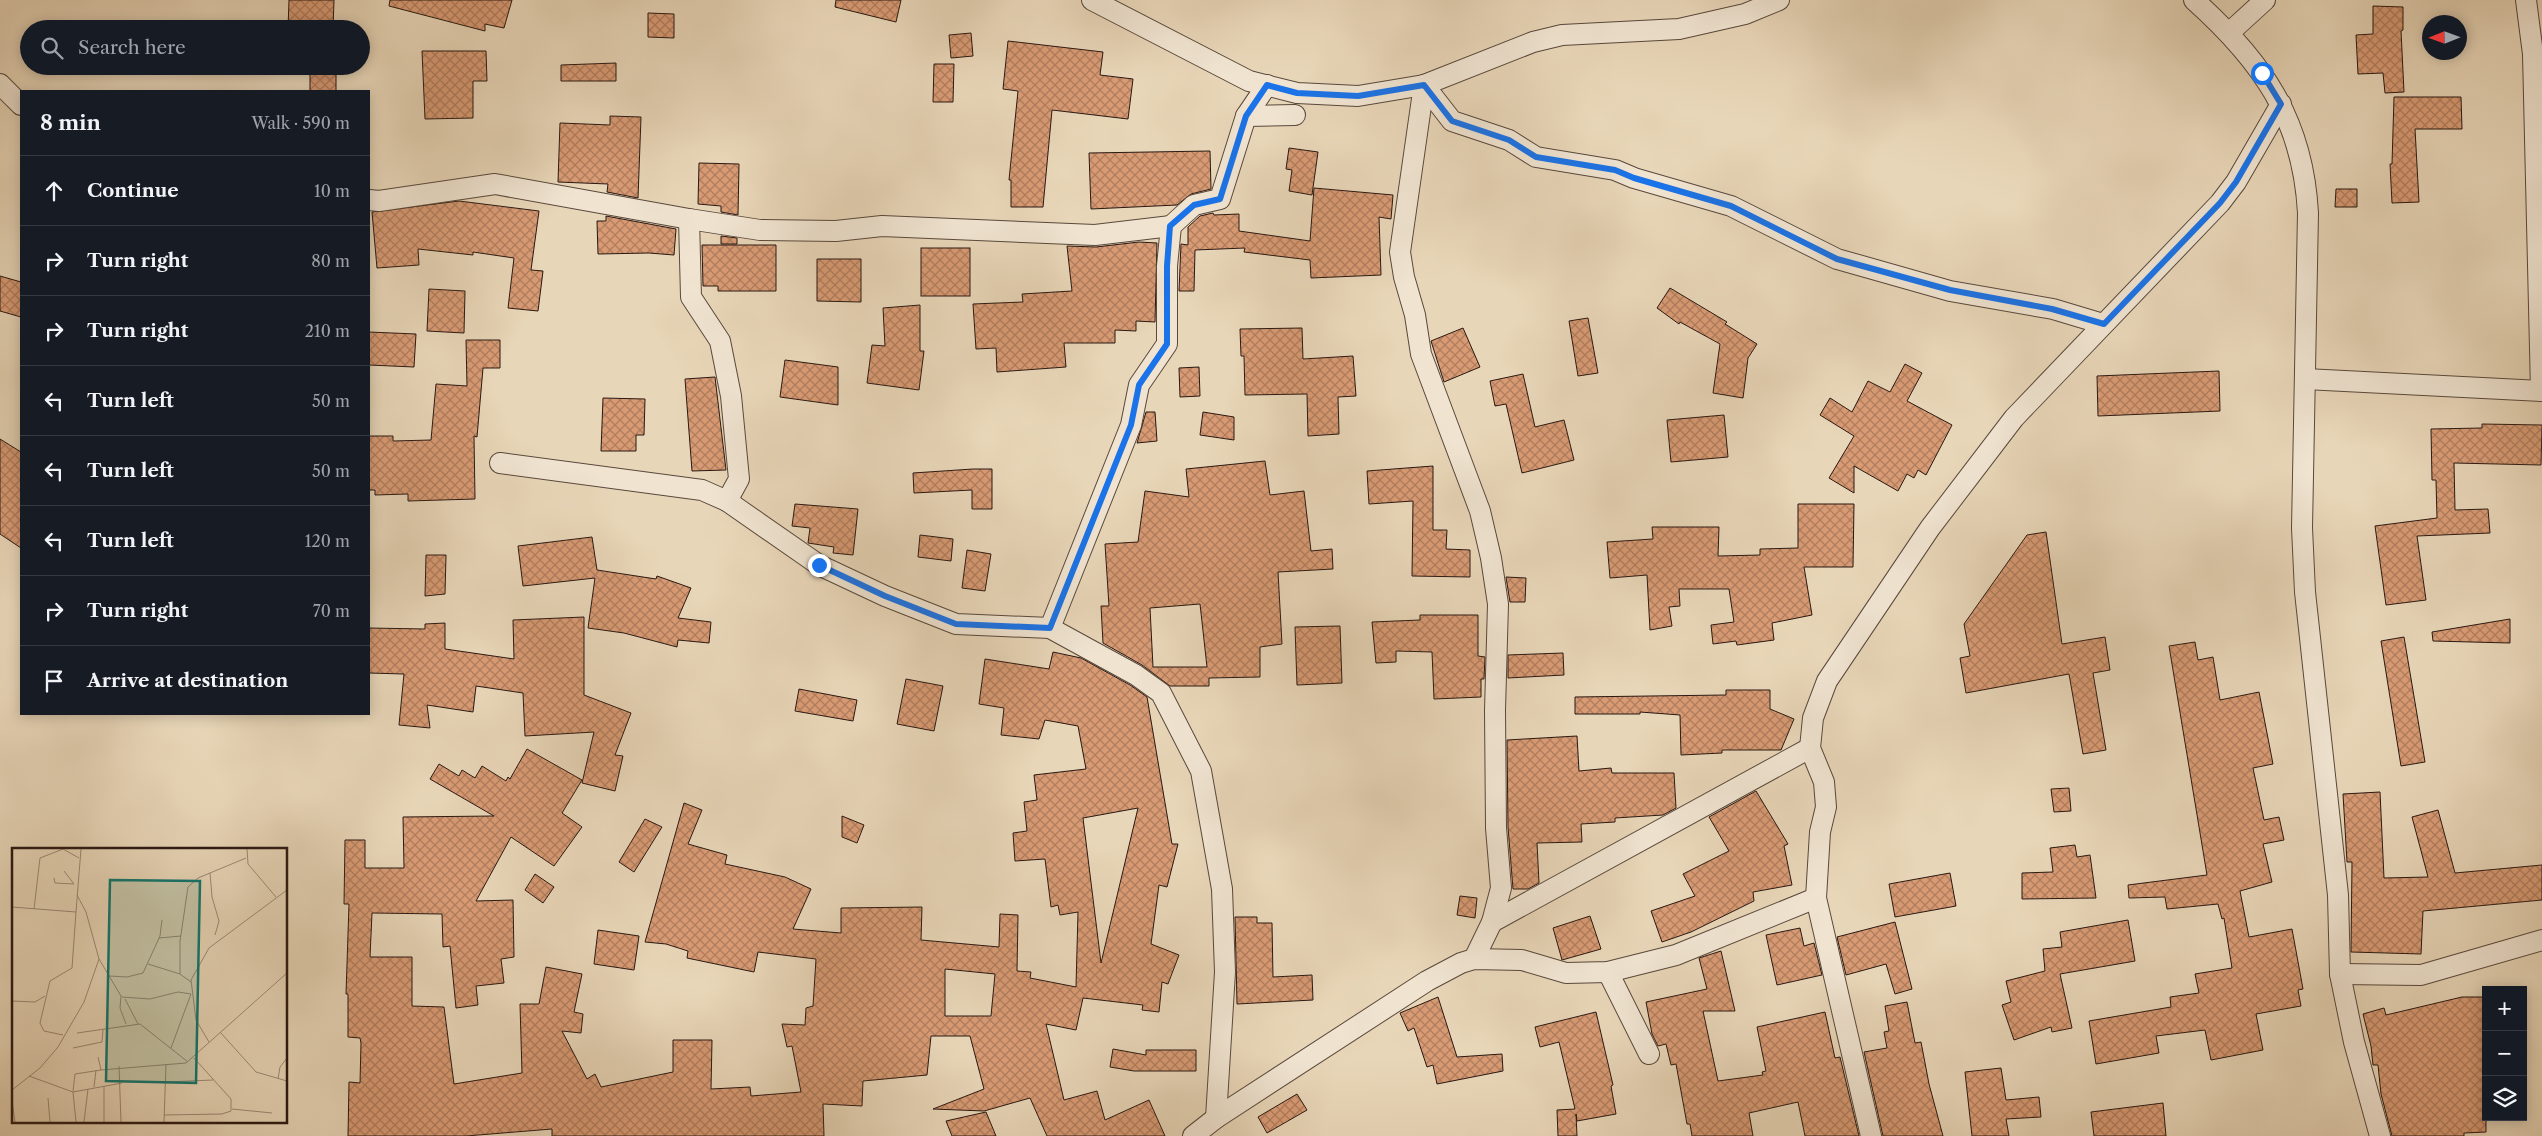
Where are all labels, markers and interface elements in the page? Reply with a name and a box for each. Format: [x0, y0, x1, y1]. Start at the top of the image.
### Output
north arrow [2422, 15, 2467, 60]
search box [20, 20, 370, 75]
icon: search [38, 34, 66, 62]
text: Search here [78, 36, 186, 59]
route start [2251, 62, 2274, 85]
text: 8 min [40, 110, 101, 135]
text: Walk · 590 m [251, 113, 350, 133]
icon: ahead [40, 177, 68, 205]
text: Continue [87, 179, 179, 202]
text: 10 m [314, 181, 350, 201]
icon: right [40, 247, 68, 275]
text: Turn right [87, 249, 188, 272]
text: 80 m [311, 251, 350, 271]
icon: right [40, 317, 68, 345]
text: Turn right [87, 319, 188, 342]
text: 210 m [305, 321, 350, 341]
icon: left [40, 387, 68, 415]
text: Turn left [87, 389, 174, 412]
text: 50 m [312, 391, 350, 411]
icon: left [40, 457, 68, 485]
text: Turn left [87, 459, 174, 482]
text: 50 m [312, 461, 350, 481]
icon: left [40, 527, 68, 555]
text: Turn left [87, 529, 174, 552]
text: 120 m [305, 531, 350, 551]
route end [808, 554, 831, 577]
icon: right [40, 597, 68, 625]
text: Turn right [87, 599, 188, 622]
text: 70 m [313, 601, 350, 621]
icon: arrive [40, 667, 68, 695]
text: Arrive at destination [87, 669, 288, 692]
inset map [12, 848, 288, 1124]
map controls [2482, 986, 2527, 1121]
button: + [2482, 986, 2527, 1031]
button: − [2482, 1031, 2527, 1076]
button: layers [2482, 1076, 2527, 1121]

